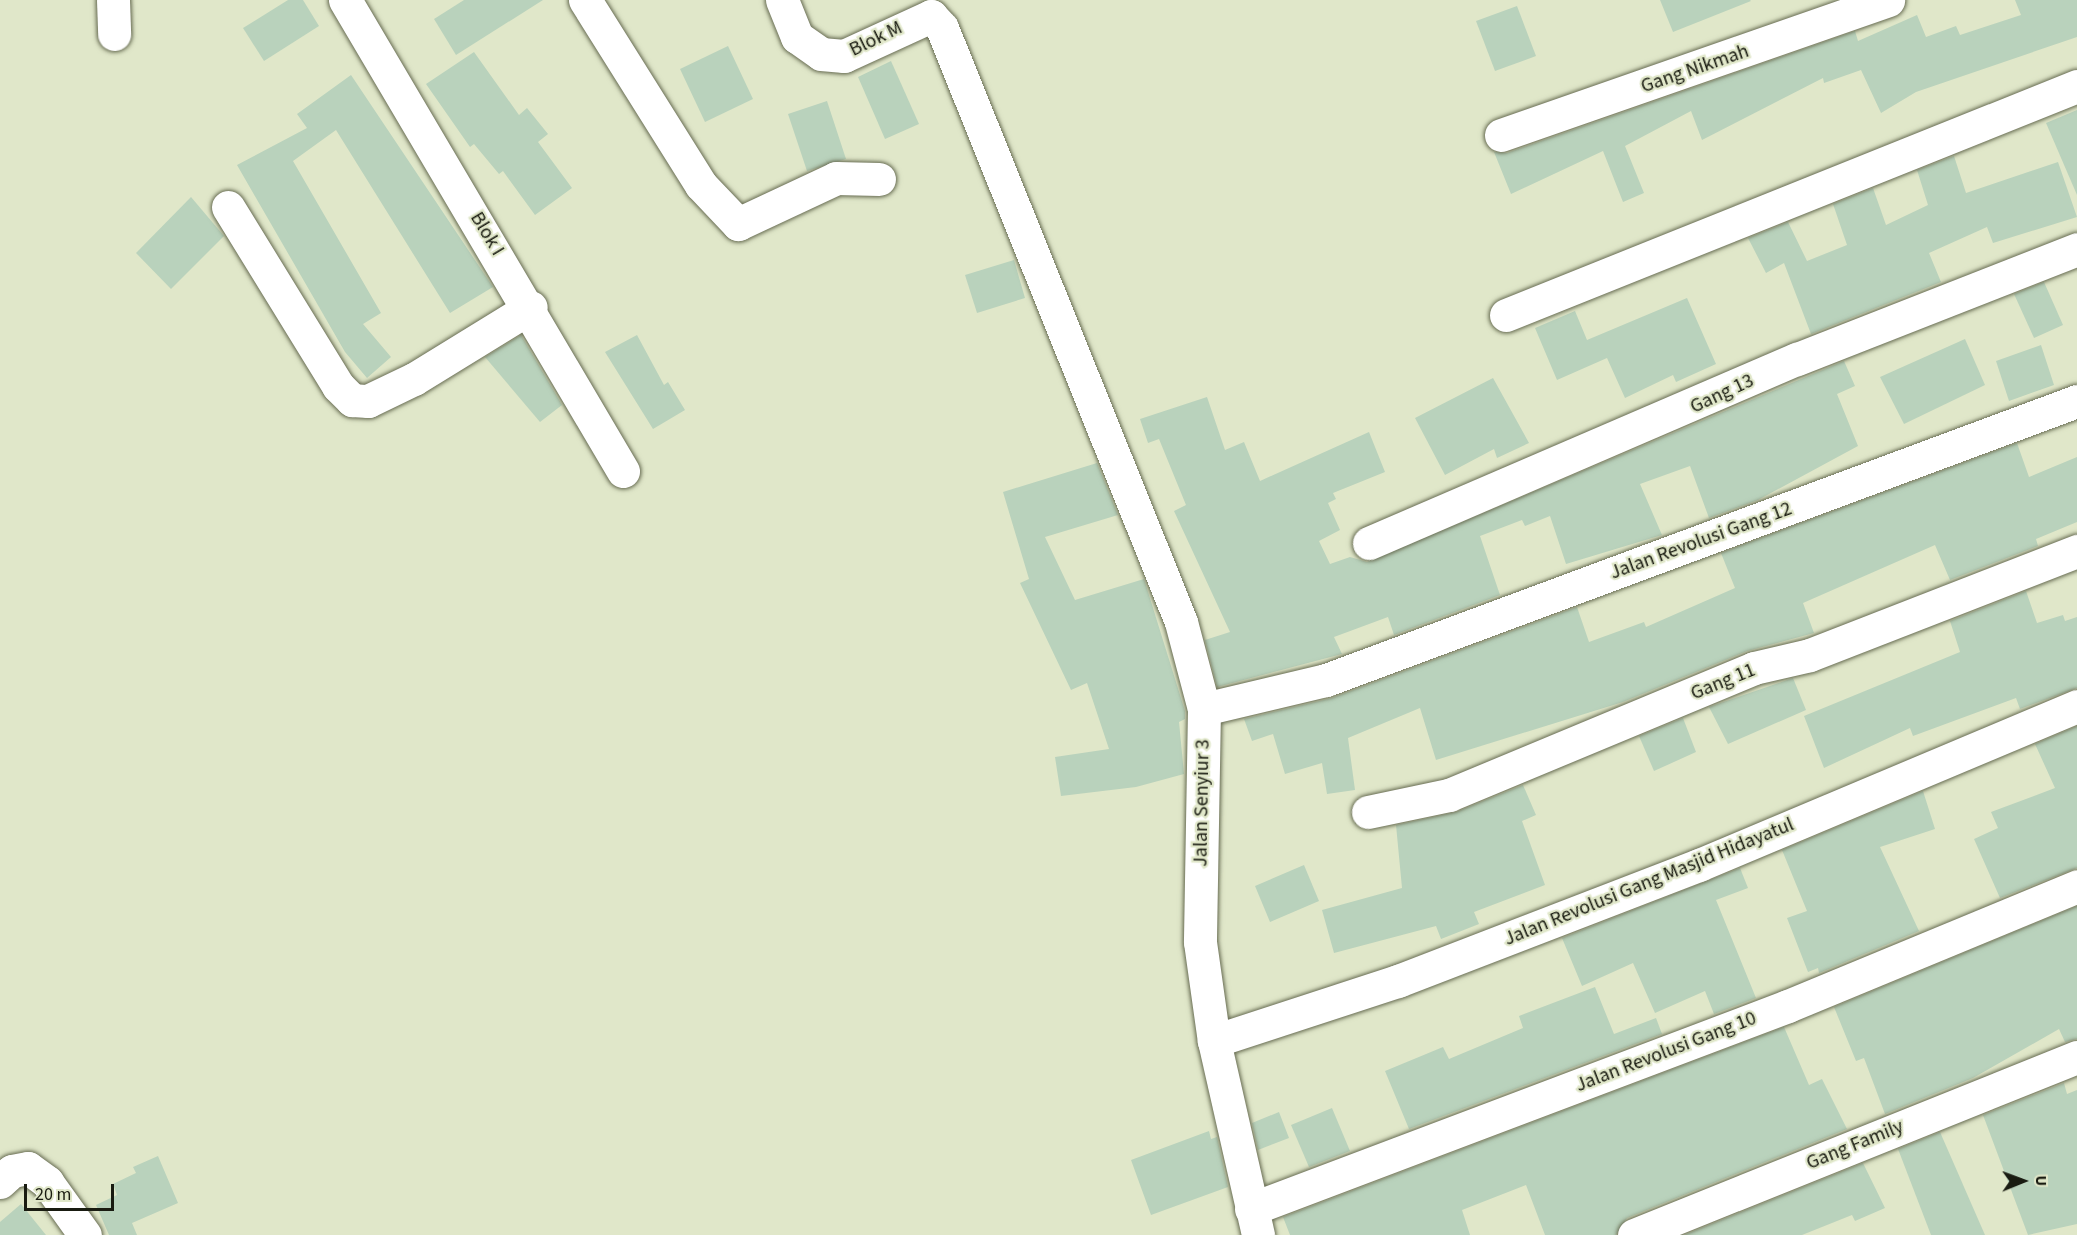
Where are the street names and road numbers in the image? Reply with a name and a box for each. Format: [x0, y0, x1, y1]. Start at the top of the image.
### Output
street label: Blok M [846, 16, 906, 62]
street label: Gang Nikmah [1638, 39, 1752, 99]
street label: Blok I [465, 208, 509, 260]
street label: Gang 13 [1686, 369, 1758, 419]
street label: Jalan Revolusi Gang 12 [1607, 497, 1795, 585]
street label: Gang 11 [1687, 658, 1759, 706]
street label: Jalan Senyiur 3 [1189, 739, 1215, 867]
street label: Jalan Revolusi Gang Masjid Hidayatul [1501, 813, 1797, 951]
street label: Jalan Revolusi Gang 10 [1572, 1006, 1760, 1098]
street label: Gang Family [1803, 1115, 1907, 1175]

